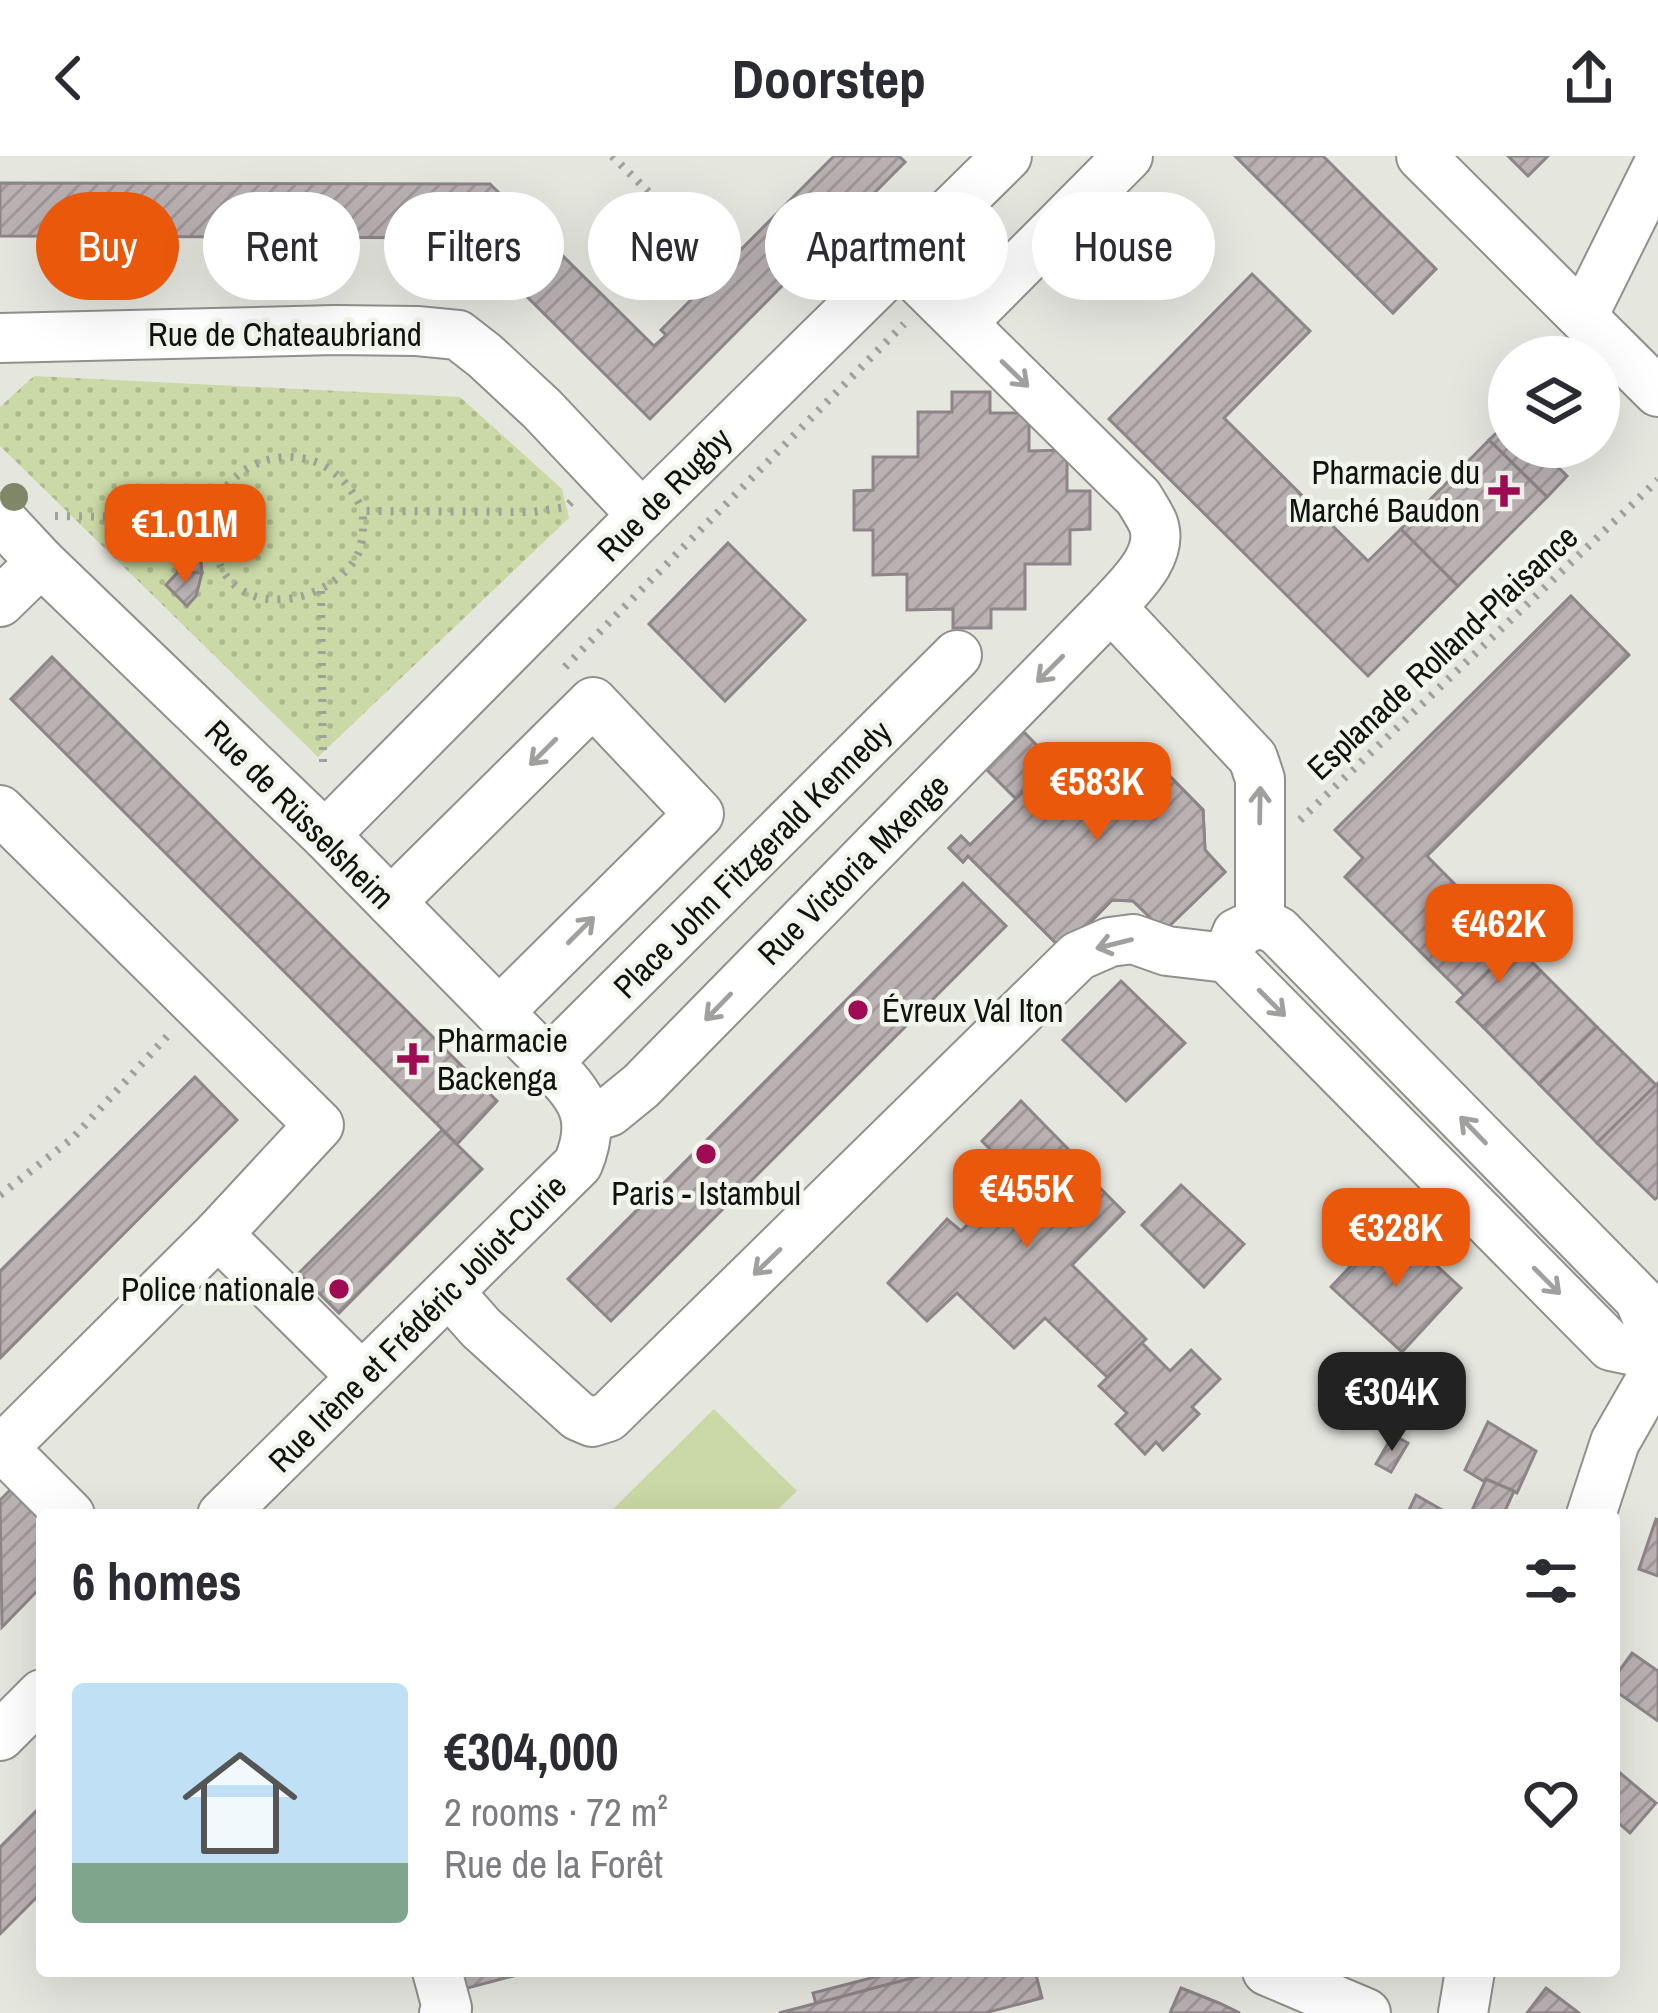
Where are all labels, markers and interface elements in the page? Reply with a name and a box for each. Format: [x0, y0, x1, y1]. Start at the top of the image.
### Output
text: Doorstep [732, 42, 926, 115]
icon: back [36, 45, 102, 111]
icon: share [1556, 45, 1622, 111]
chip: Buy [36, 192, 179, 300]
chip: Rent [203, 192, 360, 300]
chip: Filters [384, 192, 564, 300]
chip: New [588, 192, 741, 300]
chip: Apartment [765, 192, 1008, 300]
chip: House [1032, 192, 1215, 300]
street label: Rue de Chateaubriand [148, 312, 422, 356]
map controls [1488, 336, 1620, 468]
button: layers [1488, 336, 1620, 468]
one-way arrow [1000, 359, 1029, 387]
street label: Rue de Rugby [587, 417, 741, 571]
place label: Pharmacie du Marché Baudon [1289, 450, 1480, 532]
marker: Pharmacie du Marché Baudon [1491, 478, 1517, 504]
pin: €1.01M [87, 484, 283, 586]
text: €1.01M [132, 497, 238, 549]
street label: Esplanade Rolland-Plaisance [1297, 515, 1587, 789]
one-way arrow [1036, 654, 1065, 683]
street label: Rue de Rüsselsheim [196, 710, 404, 918]
street label: Place John Fitzgerald Kennedy [603, 710, 901, 1008]
one-way arrow [529, 737, 558, 766]
pin: €583K [1013, 742, 1181, 844]
text: €583K [1050, 755, 1144, 807]
street label: Rue Victoria Mxenge [748, 764, 958, 974]
one-way arrow [1248, 786, 1271, 825]
pin: €462K [1415, 884, 1583, 986]
text: €462K [1452, 897, 1546, 949]
one-way arrow [566, 916, 595, 945]
one-way arrow [1095, 934, 1133, 956]
place label: Évreux Val Iton [882, 988, 1064, 1032]
one-way arrow [1258, 988, 1286, 1017]
one-way arrow [704, 992, 732, 1021]
marker: Évreux Val Iton [845, 997, 871, 1023]
place label: Pharmacie Backenga [437, 1018, 568, 1100]
marker: Pharmacie Backenga [400, 1046, 426, 1072]
one-way arrow [1460, 1116, 1488, 1145]
marker: Paris - Istambul [693, 1141, 719, 1167]
pin: €455K [943, 1149, 1111, 1251]
text: €455K [980, 1162, 1074, 1214]
street label: Rue Irène et Frédéric Joliot-Curie [258, 1164, 576, 1482]
place label: Paris - Istambul [611, 1171, 801, 1215]
pin: €328K [1312, 1188, 1480, 1290]
text: €328K [1349, 1201, 1443, 1253]
one-way arrow [753, 1247, 782, 1276]
one-way arrow [1532, 1266, 1560, 1295]
place label: Police nationale [121, 1267, 315, 1311]
marker: Police nationale [326, 1276, 352, 1302]
pin: €304K [1308, 1352, 1476, 1454]
text: €304K [1345, 1365, 1439, 1417]
text: 6 homes [72, 1547, 242, 1616]
icon: filters [1518, 1548, 1584, 1614]
text: €304,000 [444, 1717, 618, 1786]
icon: home [168, 1731, 312, 1875]
icon: heart [1518, 1770, 1584, 1836]
text: 2 rooms · 72 m² [444, 1786, 668, 1838]
text: Rue de la Forêt [444, 1838, 663, 1890]

